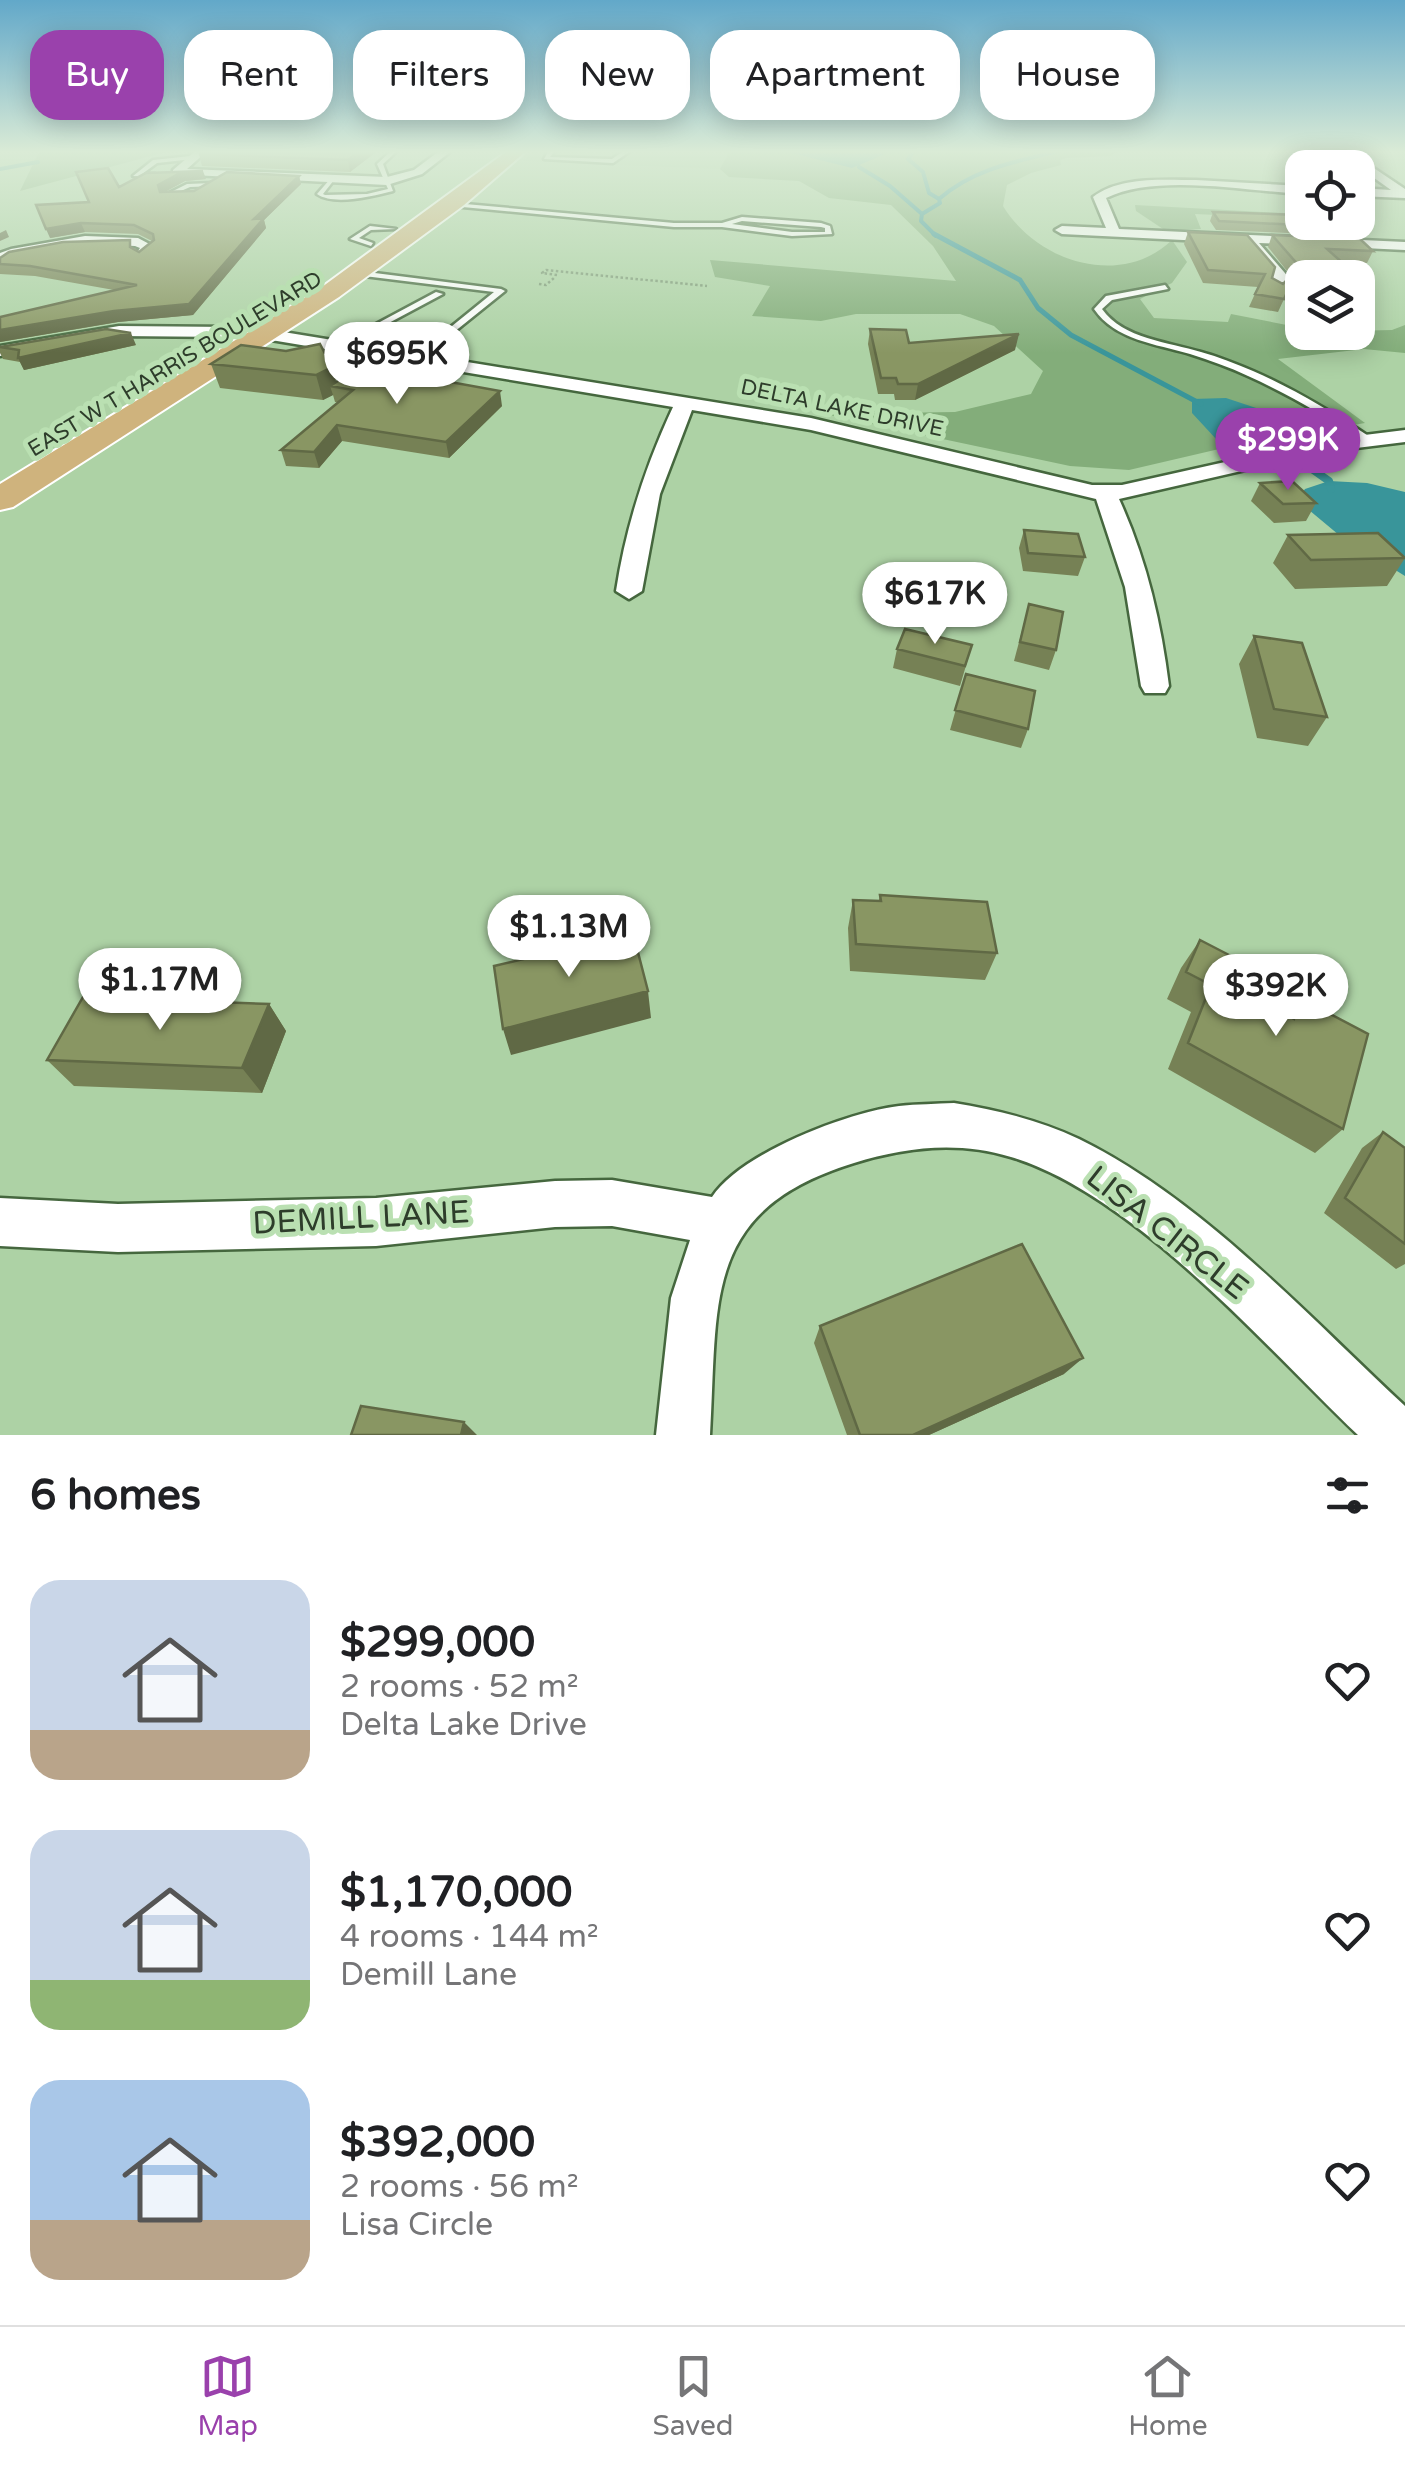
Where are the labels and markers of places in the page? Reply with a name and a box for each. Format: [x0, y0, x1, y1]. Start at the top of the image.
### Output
pin: $695K [327, 322, 467, 407]
pin: $299K [1218, 408, 1358, 493]
pin: $617K [865, 562, 1005, 647]
pin: $1.13M [488, 895, 650, 980]
pin: $1.17M [79, 948, 241, 1033]
pin: $392K [1206, 954, 1346, 1039]

